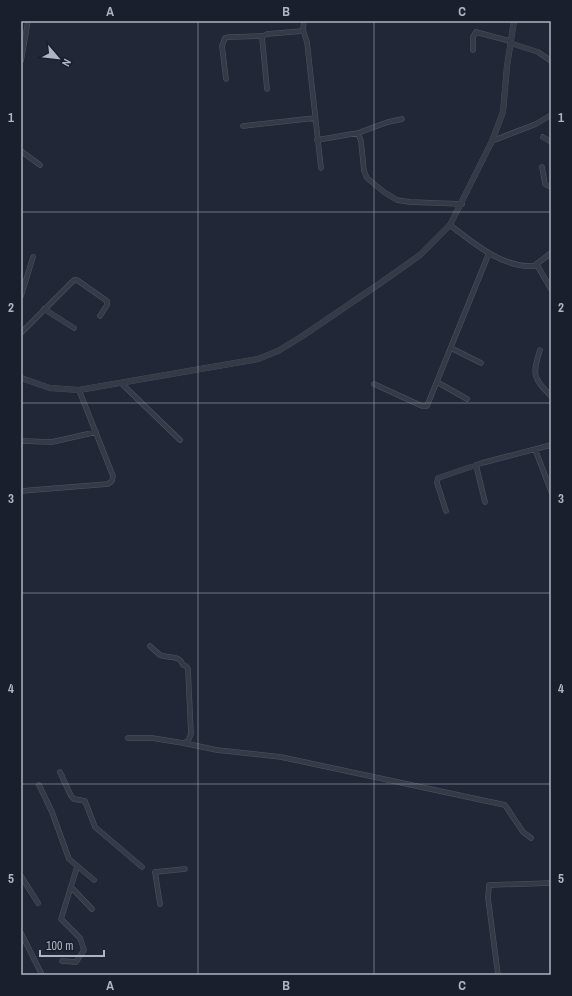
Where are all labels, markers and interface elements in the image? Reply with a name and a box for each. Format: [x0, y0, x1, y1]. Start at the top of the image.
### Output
text: A [106, 3, 114, 20]
text: B [282, 3, 290, 20]
text: C [458, 3, 466, 20]
north arrow [38, 38, 78, 78]
text: N [59, 57, 75, 69]
text: 1 [8, 109, 14, 126]
text: 1 [558, 109, 564, 126]
text: 2 [8, 299, 14, 316]
text: 2 [558, 299, 564, 316]
text: 3 [8, 490, 14, 507]
text: 3 [558, 490, 564, 507]
text: 4 [8, 680, 14, 697]
text: 4 [558, 680, 564, 697]
text: 5 [8, 870, 14, 887]
text: 5 [558, 870, 564, 887]
scale bar [40, 932, 104, 958]
text: 100 m [46, 938, 73, 954]
text: A [106, 977, 114, 994]
text: B [282, 977, 290, 994]
text: C [458, 977, 466, 994]

